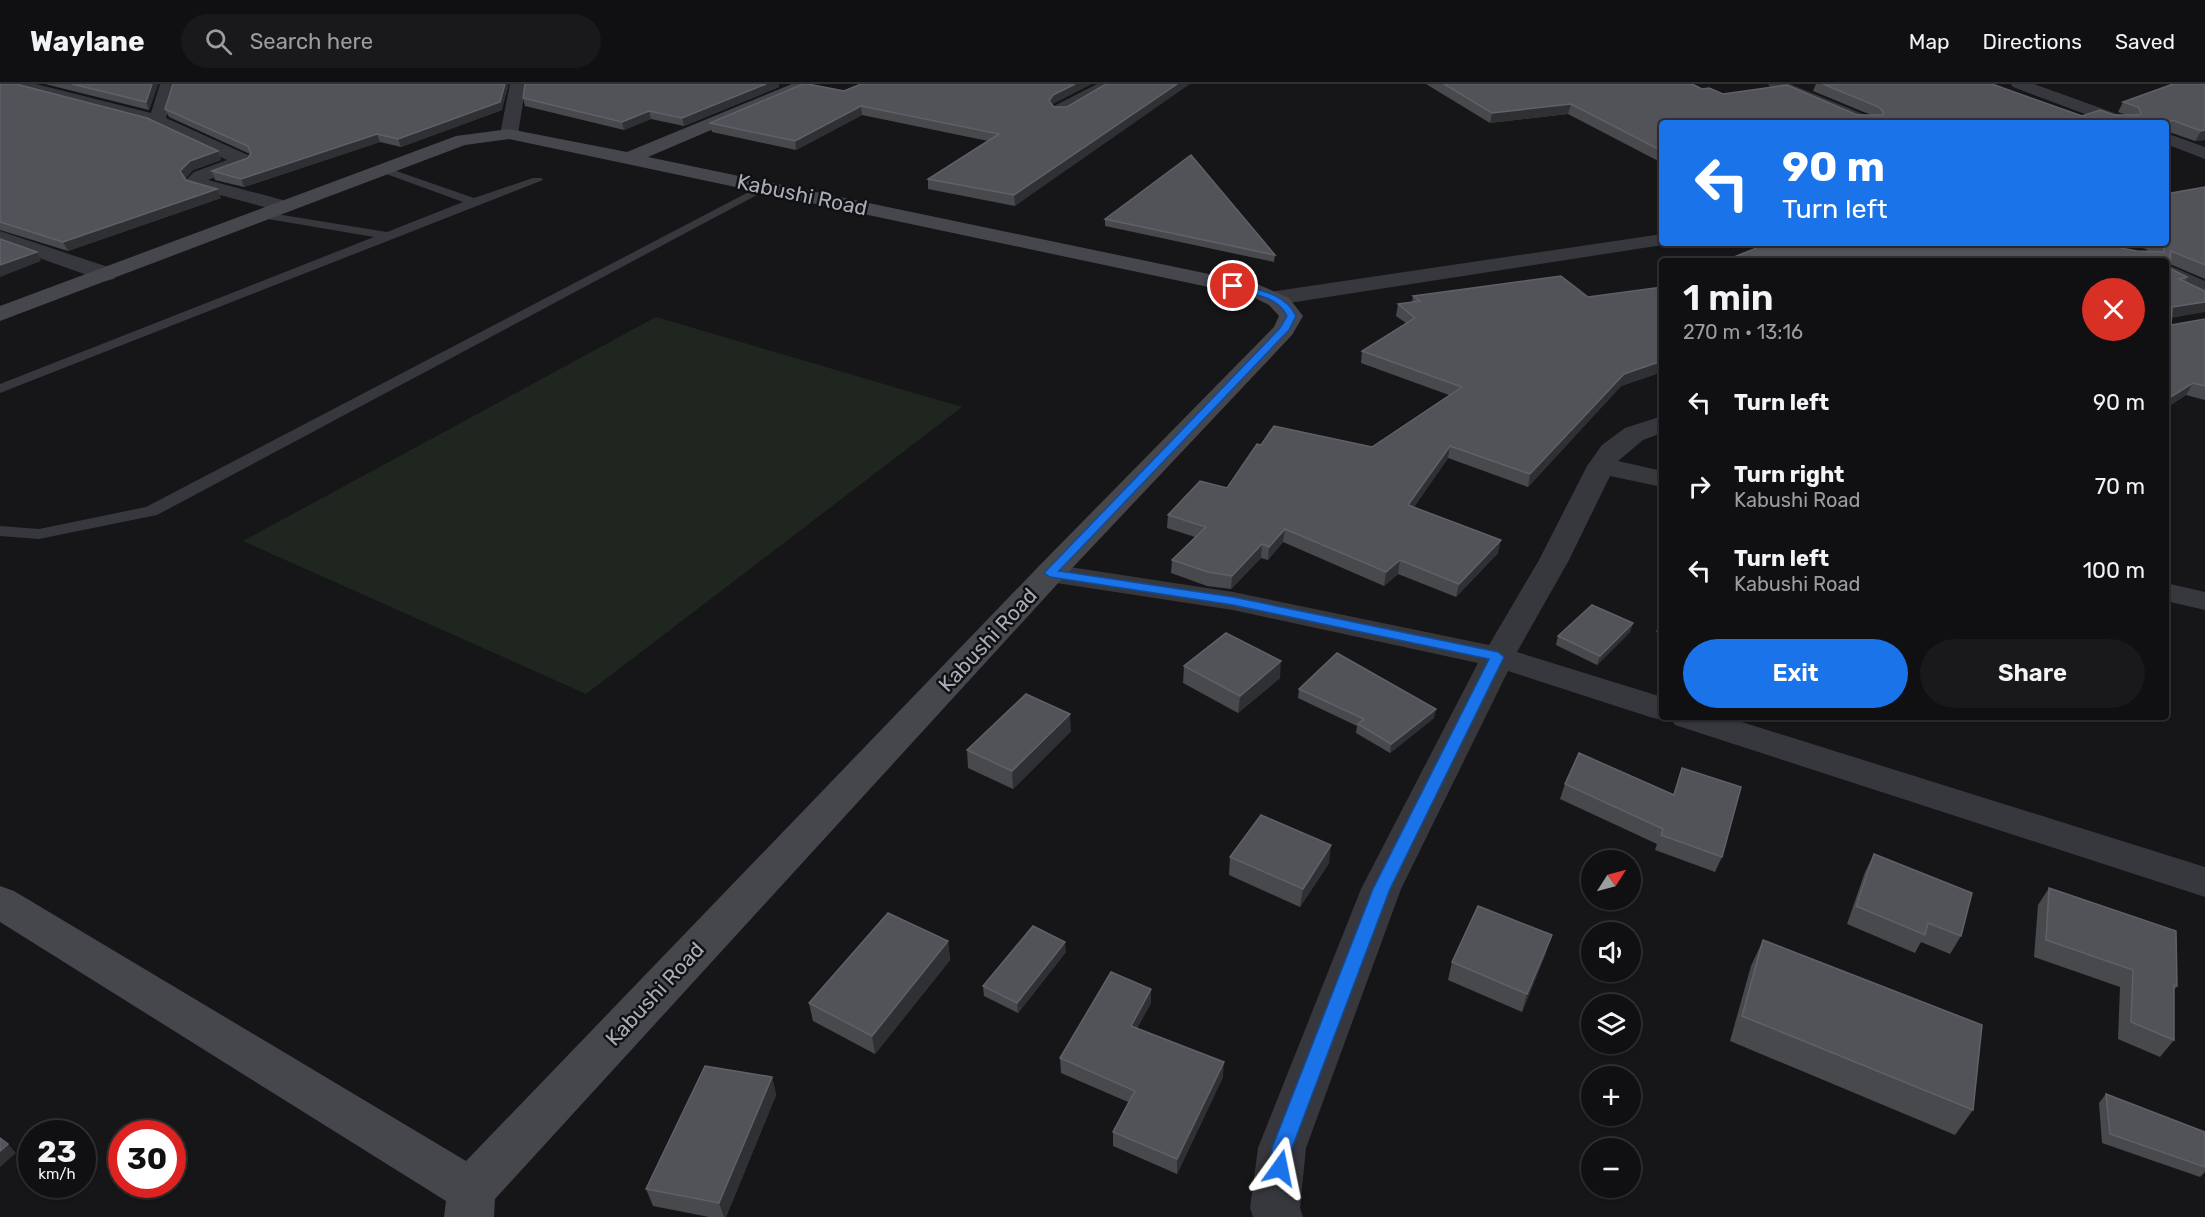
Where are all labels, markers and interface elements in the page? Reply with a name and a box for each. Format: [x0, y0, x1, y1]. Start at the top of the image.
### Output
search box [181, 14, 601, 68]
text: Waylane [30, 25, 145, 58]
icon: search [202, 25, 235, 58]
text: Search here [250, 28, 373, 55]
text: Map [1909, 29, 1950, 54]
text: Directions [1983, 29, 2082, 54]
text: Saved [2115, 29, 2175, 54]
text: 90 m [1782, 142, 1885, 192]
icon: left [1683, 144, 1761, 222]
street label: Kabushi Road [735, 168, 870, 221]
text: Turn left [1782, 193, 1887, 225]
pin [1207, 260, 1258, 311]
icon: arrive [1216, 269, 1249, 302]
text: 1 min [1683, 276, 1774, 319]
button: close [2082, 278, 2145, 341]
text: 270 m · 13:16 [1683, 320, 1803, 344]
icon: left [1683, 386, 1716, 419]
text: Turn left [1734, 389, 1829, 416]
text: 90 m [2093, 389, 2145, 416]
text: Turn right [1734, 461, 1844, 488]
icon: right [1683, 470, 1716, 503]
text: 70 m [2095, 473, 2145, 500]
text: Kabushi Road [1734, 488, 1860, 512]
text: Turn left [1734, 545, 1829, 572]
icon: left [1683, 554, 1716, 587]
text: 100 m [2083, 557, 2145, 584]
text: Kabushi Road [1734, 572, 1860, 596]
street label: Kabushi Road [933, 583, 1042, 697]
button: Exit [1683, 639, 1908, 708]
button: Share [1920, 639, 2145, 708]
north arrow [1581, 850, 1641, 910]
map controls [1581, 850, 1641, 1198]
button: sound [1581, 922, 1641, 982]
street label: Kabushi Road [600, 937, 709, 1051]
button: layers [1581, 994, 1641, 1054]
button: + [1581, 1066, 1641, 1126]
speed limit sign: 30 [108, 1120, 186, 1198]
text: 23 [37, 1134, 77, 1170]
position arrow [1248, 1136, 1312, 1200]
button: − [1581, 1138, 1641, 1198]
text: km/h [38, 1165, 76, 1183]

